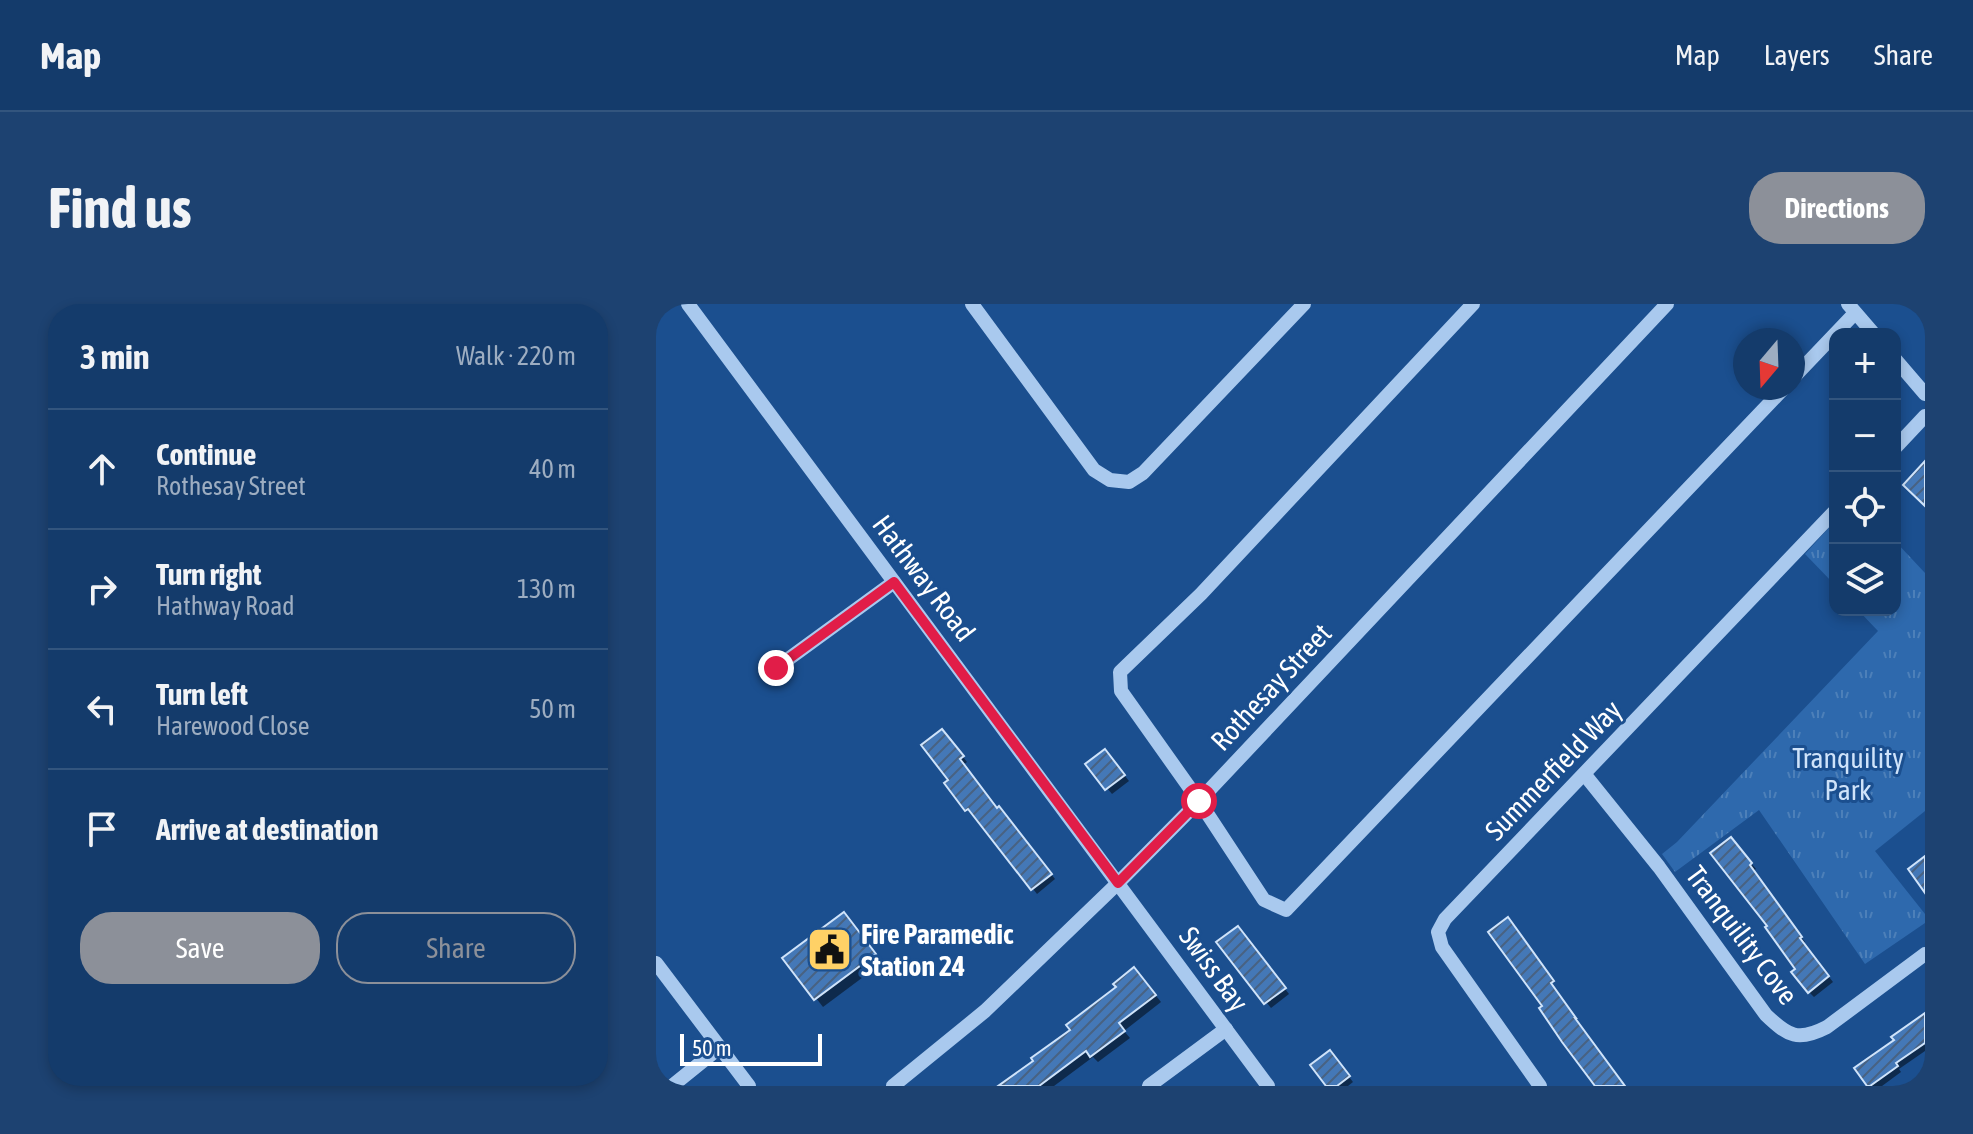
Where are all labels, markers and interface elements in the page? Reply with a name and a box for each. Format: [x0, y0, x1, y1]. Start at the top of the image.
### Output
text: Map [40, 34, 101, 77]
text: Map [1675, 39, 1720, 71]
text: Layers [1764, 39, 1830, 71]
text: Share [1874, 39, 1933, 71]
button: Directions [1749, 172, 1925, 244]
text: Find us [48, 176, 192, 240]
north arrow [1733, 328, 1805, 400]
map controls [1829, 328, 1901, 616]
button: + [1829, 328, 1901, 400]
text: 3 min [80, 337, 149, 376]
text: Walk · 220 m [456, 341, 576, 371]
button: − [1829, 400, 1901, 472]
text: Continue [156, 437, 256, 471]
icon: ahead [80, 447, 124, 491]
text: 40 m [529, 454, 576, 484]
text: Rothesay Street [156, 471, 306, 501]
button: locate [1829, 472, 1901, 544]
street label: Hathway Road [866, 509, 982, 647]
button: layers [1829, 544, 1901, 616]
text: Turn right [156, 557, 262, 591]
icon: right [80, 567, 124, 611]
text: 130 m [517, 574, 576, 604]
text: Hathway Road [156, 591, 295, 621]
street label: Rothesay Street [1204, 617, 1338, 757]
route end [758, 650, 794, 686]
text: Turn left [156, 677, 248, 711]
icon: left [80, 687, 124, 731]
text: 50 m [529, 694, 576, 724]
street label: Summerfield Way [1478, 694, 1628, 846]
text: Harewood Close [156, 711, 310, 741]
park label: Tranquility Park [1792, 742, 1904, 806]
route start [1181, 783, 1217, 819]
icon: arrive [80, 807, 124, 851]
text: Arrive at destination [156, 812, 378, 846]
street label: Tranquility Cove [1680, 860, 1804, 1010]
button: Save [80, 912, 320, 984]
button: Share [336, 912, 576, 984]
place label: Fire Paramedic Station 24 [861, 918, 1014, 982]
street label: Swiss Bay [1173, 921, 1255, 1017]
public building icon: Fire Paramedic Station 24 [806, 926, 854, 974]
scale bar [680, 1030, 822, 1066]
text: 50 m [692, 1035, 732, 1061]

